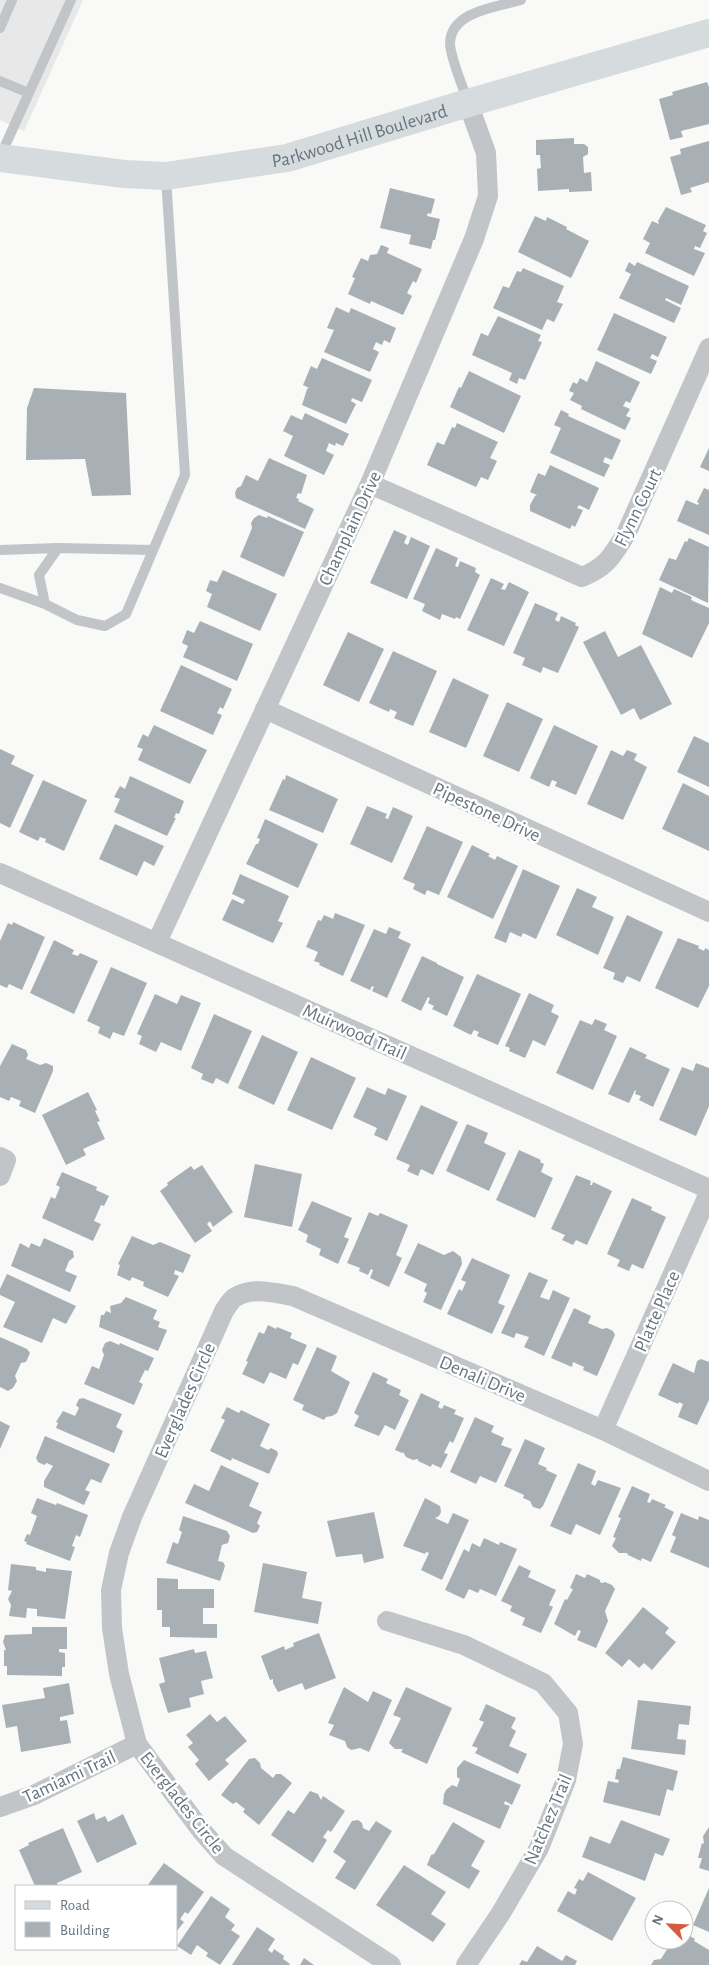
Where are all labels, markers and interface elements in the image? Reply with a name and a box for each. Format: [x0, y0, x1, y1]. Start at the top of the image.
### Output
street label: Parkwood Hill Boulevard [271, 102, 450, 171]
street label: Flynn Court [611, 466, 665, 550]
street label: Champlain Drive [316, 469, 385, 589]
street label: Pipestone Drive [430, 779, 543, 846]
street label: Muirwood Trail [300, 1001, 409, 1064]
street label: Platte Place [631, 1268, 684, 1355]
street label: Everglades Circle [151, 1340, 219, 1461]
street label: Denali Drive [437, 1353, 528, 1406]
street label: Tamiami Trail [20, 1748, 119, 1807]
street label: Everglades Circle [136, 1748, 227, 1858]
street label: Natchez Trail [521, 1772, 576, 1868]
legend [15, 1885, 178, 1950]
text: Road [60, 1898, 90, 1913]
north arrow [644, 1900, 694, 1950]
text: N [650, 1913, 666, 1927]
text: Building [60, 1923, 110, 1938]

